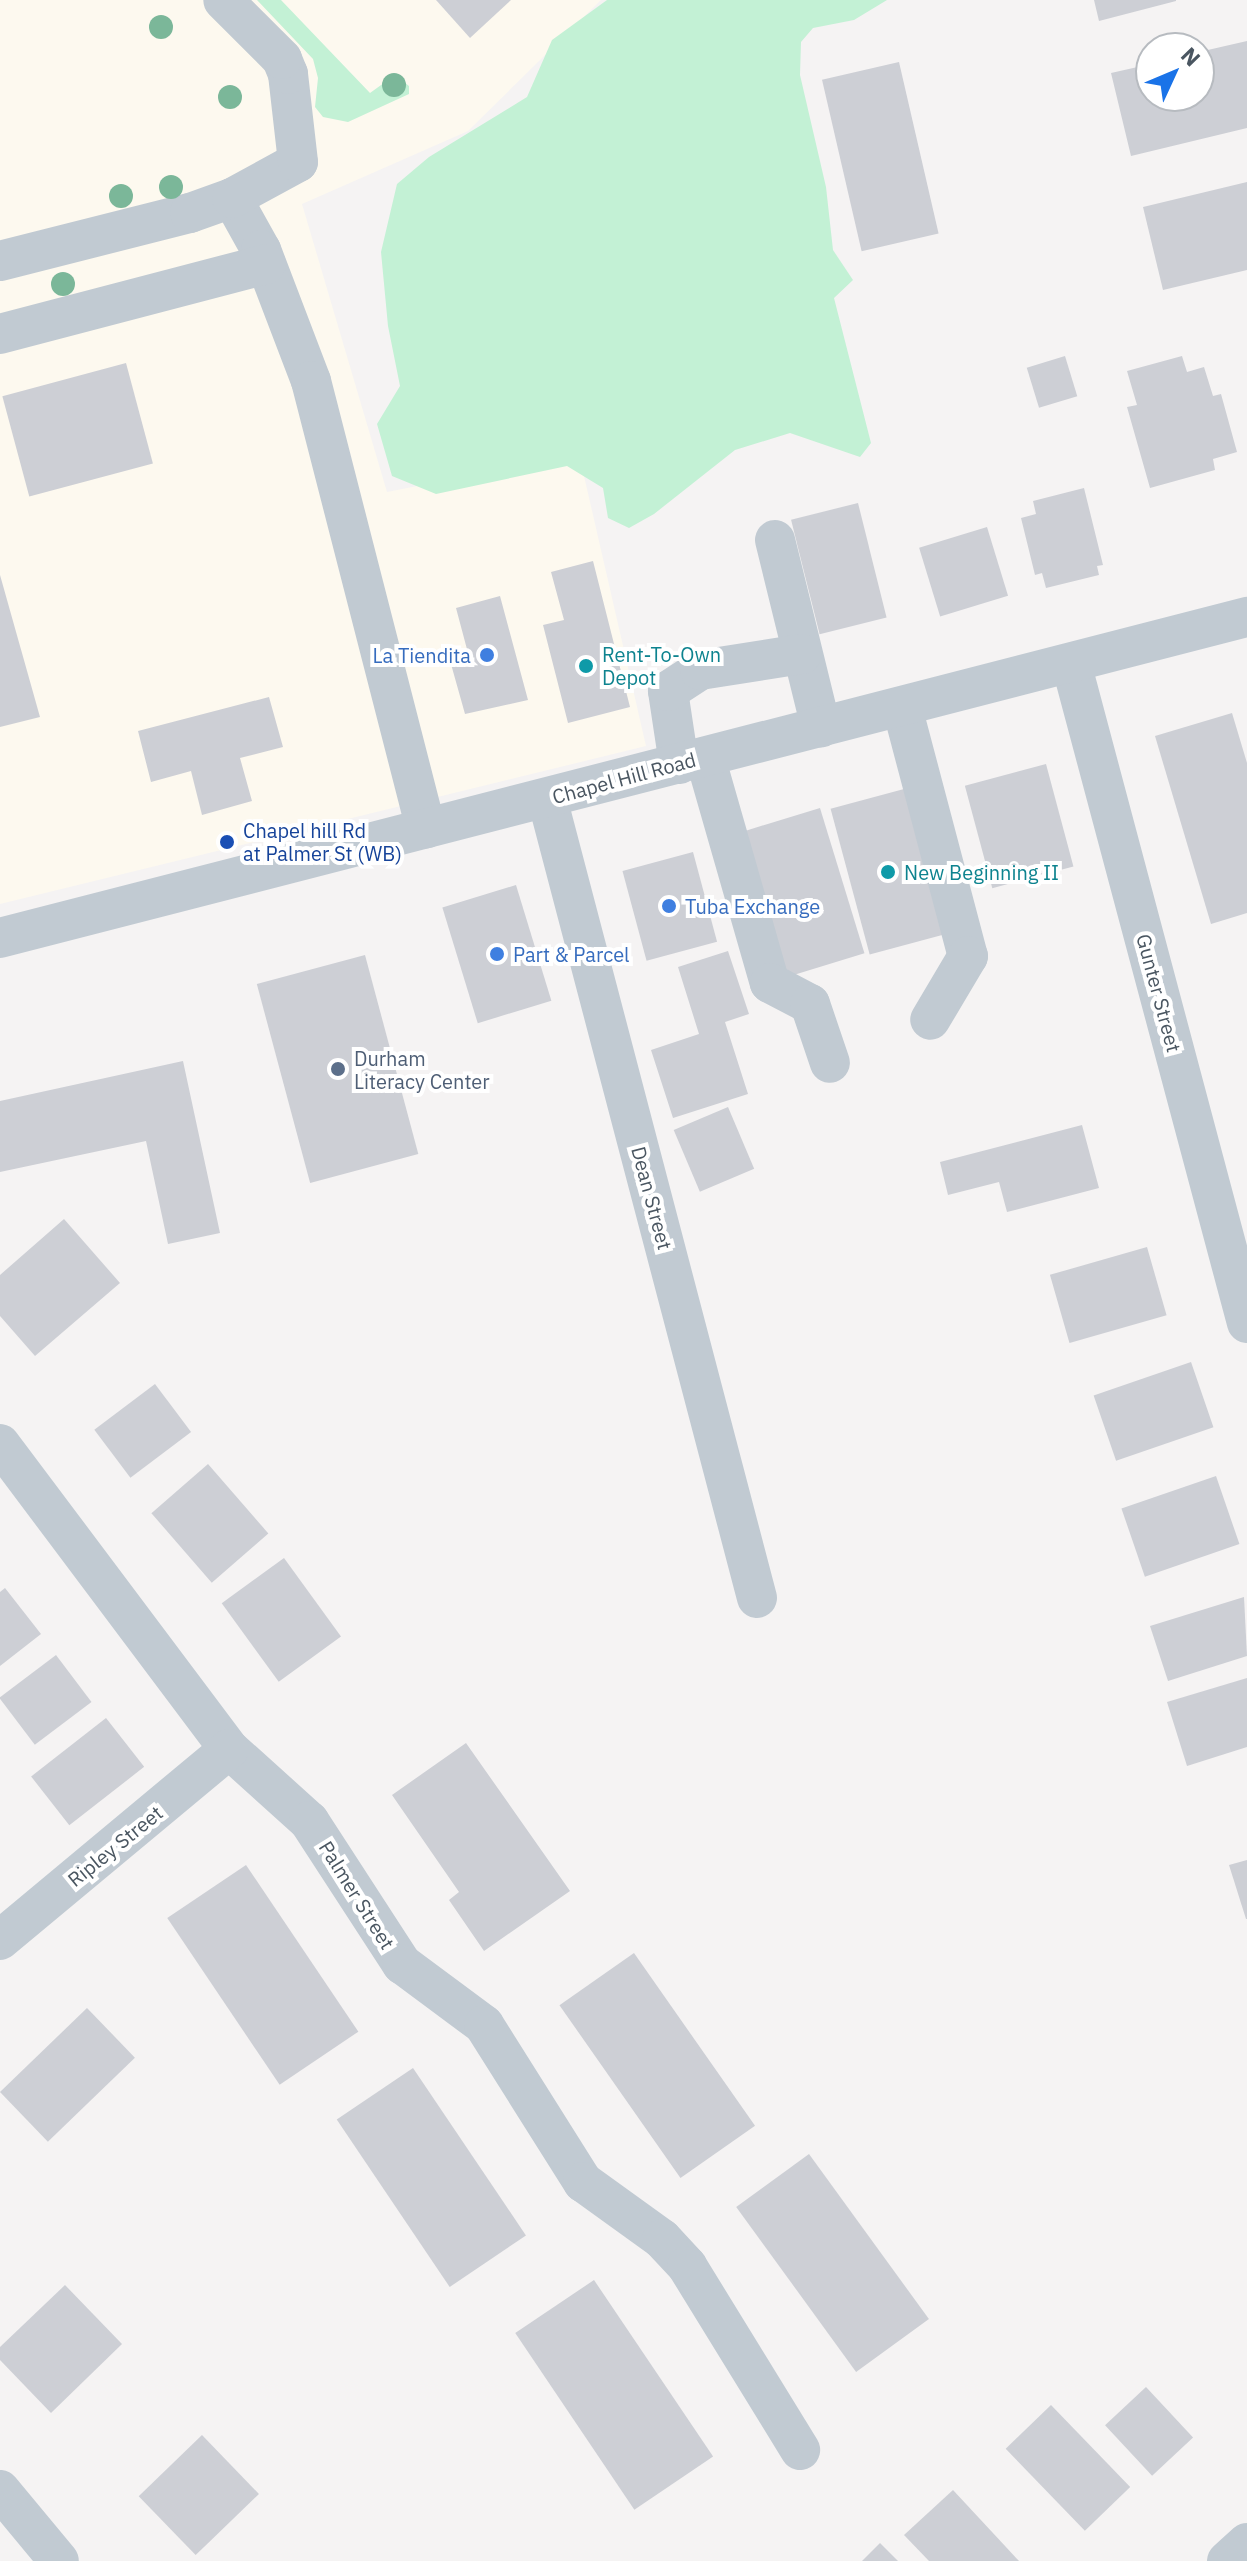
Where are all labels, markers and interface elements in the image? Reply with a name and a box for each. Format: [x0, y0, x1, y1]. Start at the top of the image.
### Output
north arrow [1135, 32, 1215, 112]
text: N [1175, 41, 1207, 72]
place label: Rent-To-Own Depot [602, 642, 721, 689]
place label: La Tiendita [373, 643, 471, 667]
marker: La Tiendita [478, 646, 496, 664]
marker: Rent-To-Own Depot [577, 657, 595, 675]
street label: Chapel Hill Road [550, 747, 698, 809]
place label: Chapel hill Rd at Palmer St (WB) [243, 818, 402, 865]
marker: Chapel hill Rd at Palmer St (WB) [218, 833, 236, 851]
place label: New Beginning II [904, 860, 1059, 884]
marker: New Beginning II [879, 863, 897, 881]
place label: Tuba Exchange [685, 894, 820, 918]
marker: Tuba Exchange [660, 897, 678, 915]
street label: Gunter Street [1132, 931, 1186, 1055]
place label: Part & Parcel [513, 942, 630, 966]
marker: Part & Parcel [488, 945, 506, 963]
place label: Durham Literacy Center [354, 1046, 490, 1093]
marker: Durham Literacy Center [329, 1060, 347, 1078]
street label: Dean Street [627, 1144, 677, 1252]
street label: Ripley Street [63, 1800, 167, 1892]
street label: Palmer Street [314, 1836, 400, 1954]

